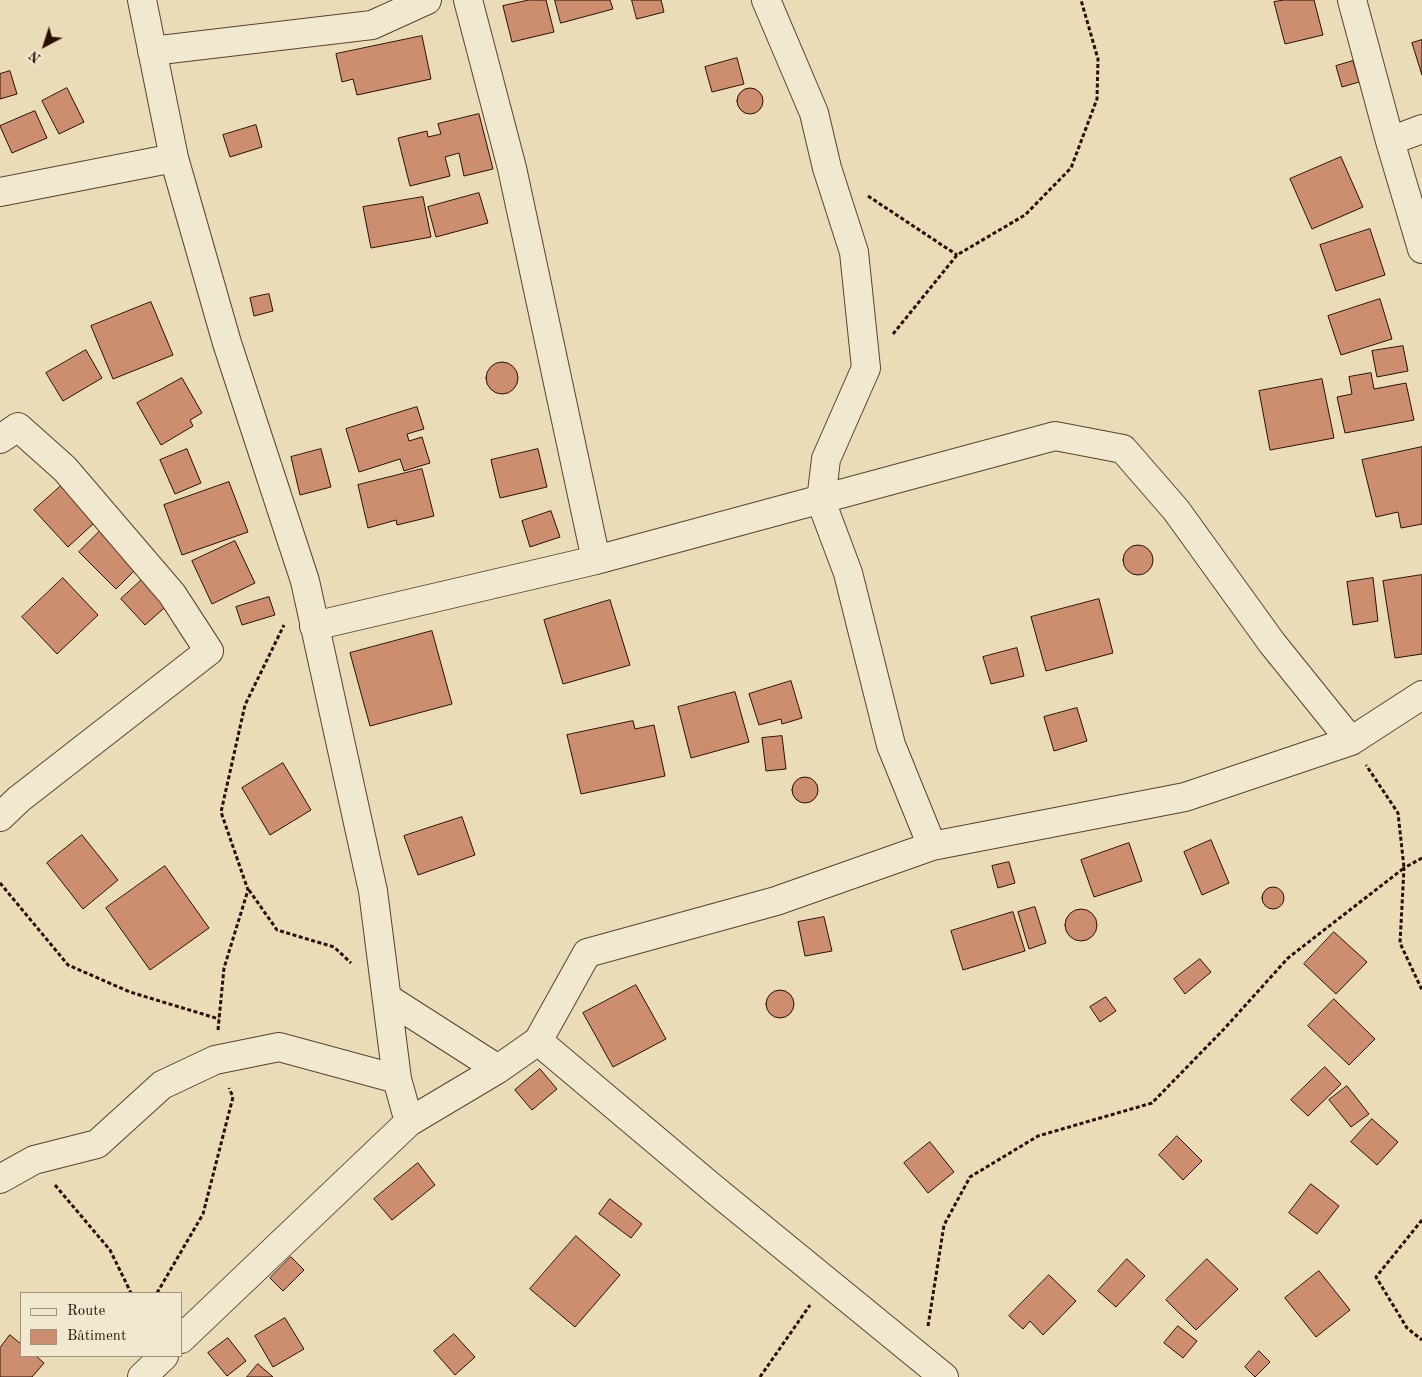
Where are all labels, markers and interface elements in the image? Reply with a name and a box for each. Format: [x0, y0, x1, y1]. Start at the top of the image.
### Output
north arrow [20, 20, 70, 70]
text: N [27, 48, 44, 65]
legend [20, 1292, 182, 1357]
text: Route [67, 1304, 105, 1319]
text: Bâtiment [67, 1329, 126, 1344]

